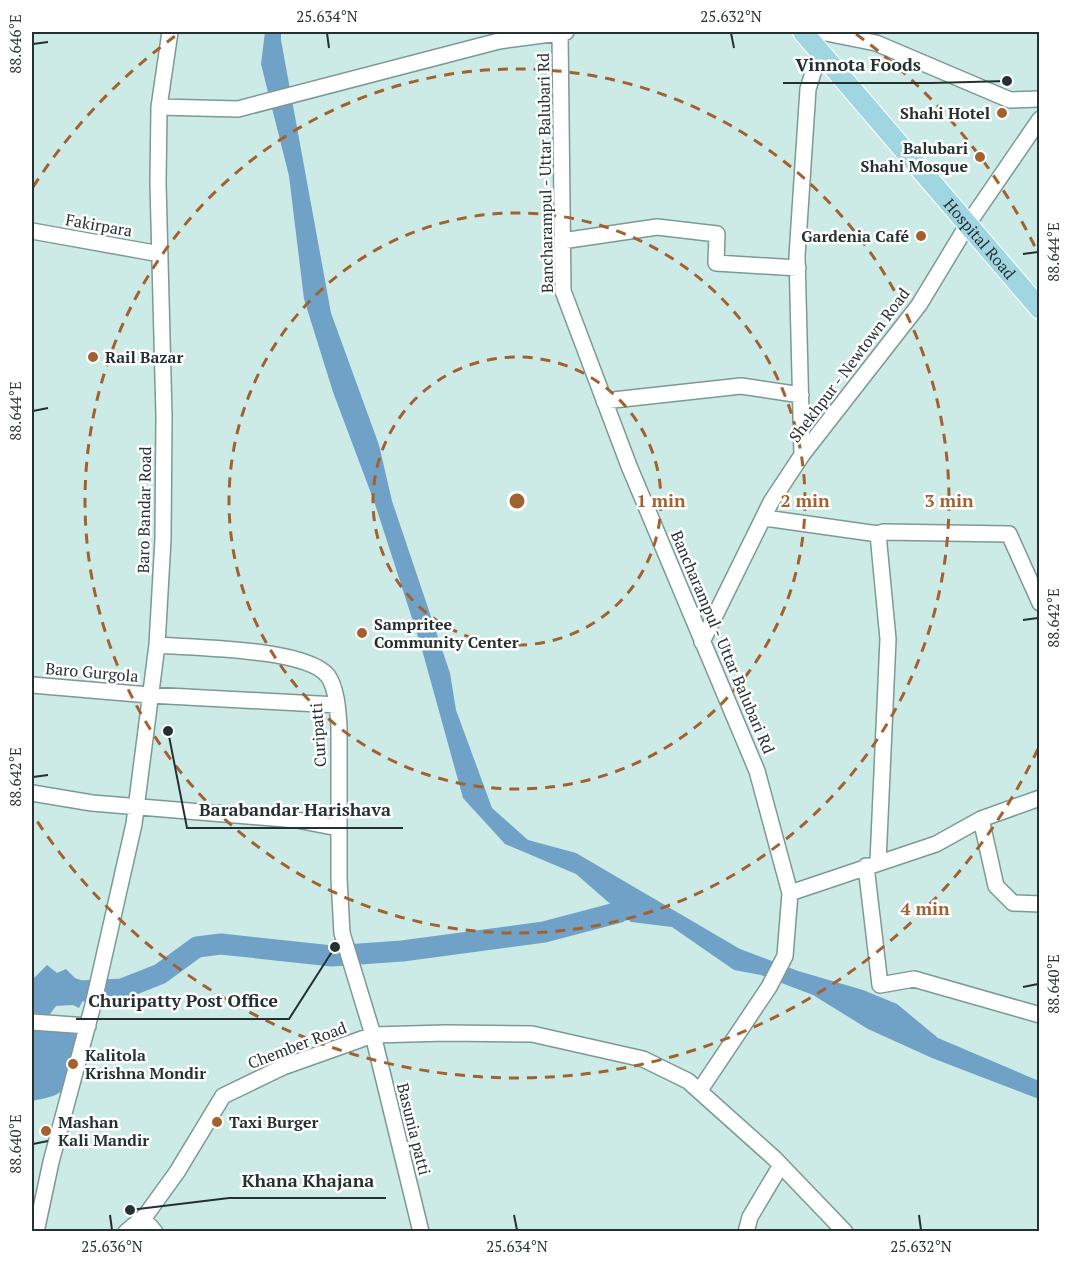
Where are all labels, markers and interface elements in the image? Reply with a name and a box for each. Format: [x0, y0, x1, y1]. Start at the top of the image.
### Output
text: 25.634°N [296, 6, 358, 26]
text: 25.632°N [700, 6, 762, 26]
text: 88.646°E [5, 14, 25, 74]
callout: Vinnota Foods [783, 47, 933, 83]
text: Vinnota Foods [795, 52, 921, 76]
street label: Bancharampul - Uttar Balubari Rd [532, 53, 558, 293]
place label: Shahi Hotel [900, 102, 990, 124]
marker: Shahi Hotel [995, 106, 1009, 120]
place label: Balubari Shahi Mosque [860, 137, 968, 177]
marker: Balubari Shahi Mosque [973, 150, 987, 164]
street label: Hospital Road [939, 194, 1021, 284]
street label: Fakirpara [64, 208, 134, 242]
text: 88.644°E [1043, 222, 1063, 282]
place label: Gardenia Café [801, 225, 909, 247]
marker: Gardenia Café [914, 229, 928, 243]
street label: Shekhpur - Newtown Road [784, 283, 914, 447]
place label: Rail Bazar [105, 346, 183, 368]
marker: Rail Bazar [86, 350, 100, 364]
text: 88.644°E [5, 381, 25, 441]
street label: Baro Bandar Road [132, 446, 156, 574]
text: 1 min [636, 488, 686, 512]
text: 2 min [780, 488, 830, 512]
text: 3 min [924, 488, 974, 512]
centre of rings [507, 491, 527, 511]
street label: Bancharampul - Uttar Balubari Rd [666, 527, 780, 757]
text: 88.642°E [1043, 588, 1063, 648]
place label: Sampritee Community Center [374, 613, 519, 653]
marker: Sampritee Community Center [355, 626, 369, 640]
street label: Baro Gurgola [45, 657, 139, 687]
street label: Curipatti [305, 702, 331, 768]
text: 88.642°E [5, 747, 25, 807]
callout: Barabandar Harishava [187, 792, 403, 828]
text: Barabandar Harishava [199, 797, 391, 821]
text: 4 min [900, 896, 950, 920]
text: 88.640°E [1043, 954, 1063, 1014]
callout: Churipatty Post Office [76, 983, 289, 1019]
text: Churipatty Post Office [88, 988, 278, 1012]
street label: Chember Road [244, 1016, 350, 1074]
place label: Kalitola Krishna Mondir [85, 1044, 206, 1084]
marker: Kalitola Krishna Mondir [66, 1057, 80, 1071]
street label: Basunia patti [392, 1081, 436, 1177]
place label: Mashan Kali Mandir [58, 1111, 149, 1151]
place label: Taxi Burger [229, 1111, 319, 1133]
text: 88.640°E [5, 1114, 25, 1174]
marker: Taxi Burger [210, 1115, 224, 1129]
marker: Mashan Kali Mandir [39, 1124, 53, 1138]
callout: Khana Khajana [229, 1162, 386, 1198]
text: Khana Khajana [242, 1168, 374, 1192]
text: 25.636°N [81, 1236, 143, 1256]
text: 25.634°N [486, 1236, 548, 1256]
text: 25.632°N [890, 1236, 952, 1256]

